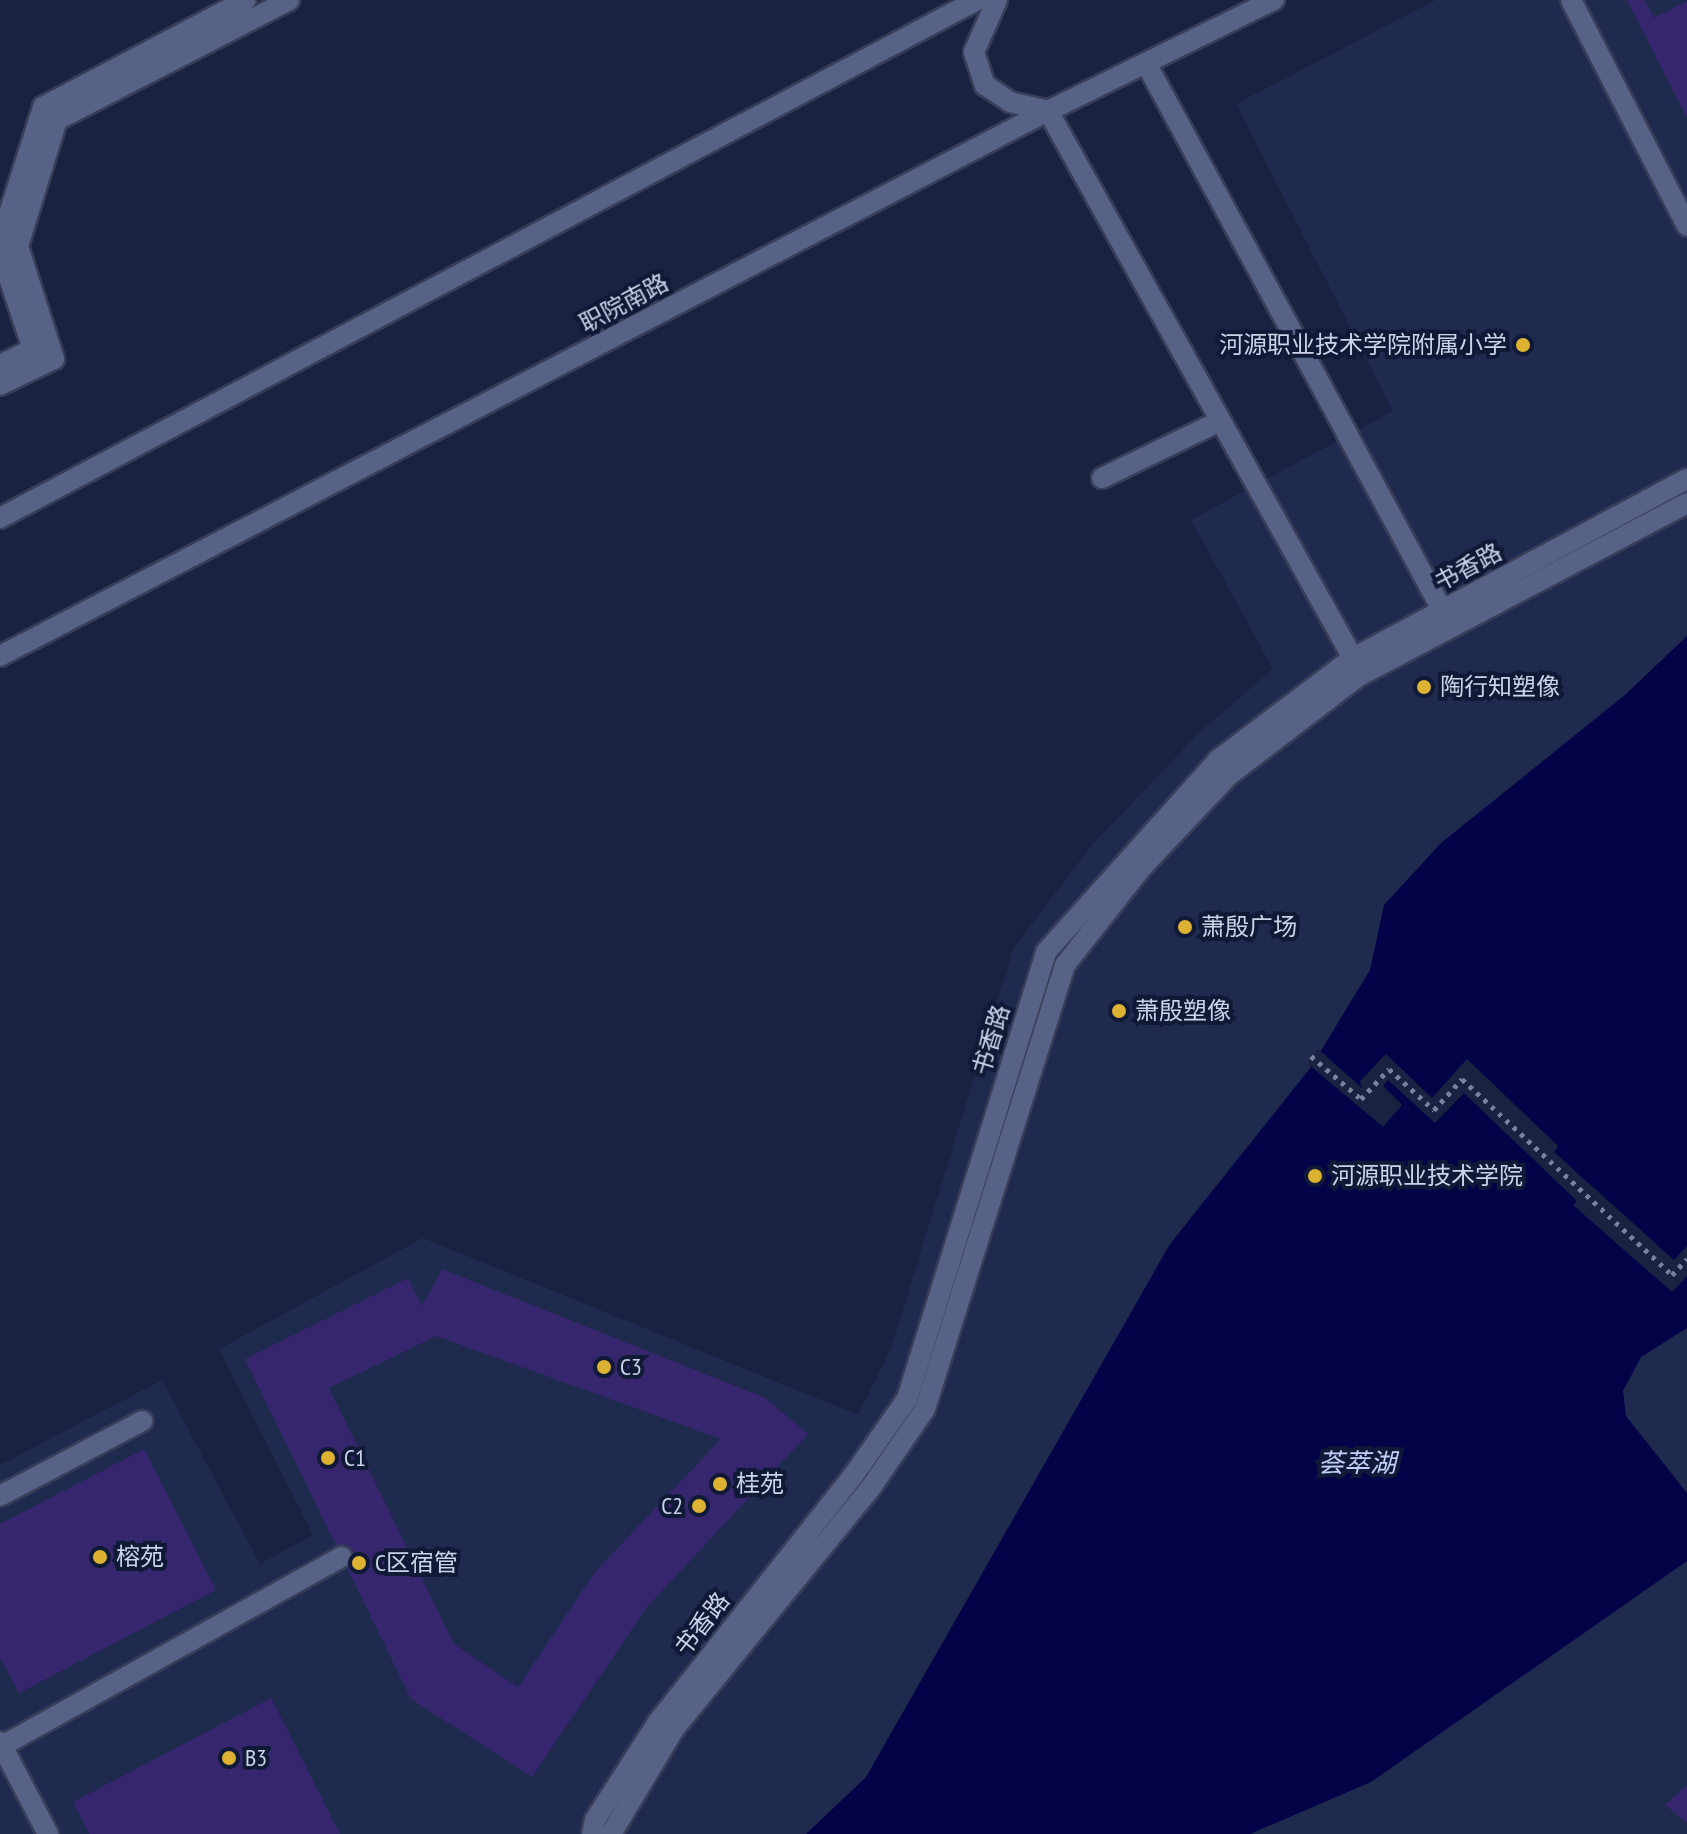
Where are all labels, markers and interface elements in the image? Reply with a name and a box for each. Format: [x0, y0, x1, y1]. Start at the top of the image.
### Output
street label: 职院南路 [575, 268, 673, 338]
place label: 河源职业技术学院附属小学 [1219, 331, 1507, 359]
marker: 河源职业技术学院附属小学 [1514, 336, 1532, 354]
street label: 书香路 [1429, 537, 1507, 597]
place label: 陶行知塑像 [1440, 673, 1560, 701]
marker: 陶行知塑像 [1415, 678, 1433, 696]
place label: 萧殷广场 [1201, 913, 1297, 941]
marker: 萧殷广场 [1176, 918, 1194, 936]
place label: 萧殷塑像 [1135, 997, 1231, 1025]
street label: 书香路 [967, 1001, 1015, 1079]
marker: 萧殷塑像 [1110, 1002, 1128, 1020]
place label: 河源职业技术学院 [1331, 1162, 1523, 1190]
marker: 河源职业技术学院 [1306, 1167, 1324, 1185]
place label: C3 [620, 1353, 642, 1381]
marker: C3 [595, 1358, 613, 1376]
place label: C1 [344, 1444, 366, 1472]
water label: 荟萃湖 [1318, 1447, 1396, 1479]
marker: C1 [319, 1449, 337, 1467]
place label: 桂苑 [736, 1470, 784, 1498]
marker: 桂苑 [711, 1475, 729, 1493]
place label: C2 [661, 1492, 683, 1520]
marker: C2 [690, 1497, 708, 1515]
place label: 榕苑 [116, 1543, 164, 1571]
marker: 榕苑 [91, 1548, 109, 1566]
place label: C区宿管 [375, 1549, 458, 1577]
marker: C区宿管 [350, 1554, 368, 1572]
street label: 书香路 [668, 1587, 736, 1661]
place label: B3 [245, 1744, 267, 1772]
marker: B3 [220, 1749, 238, 1767]

